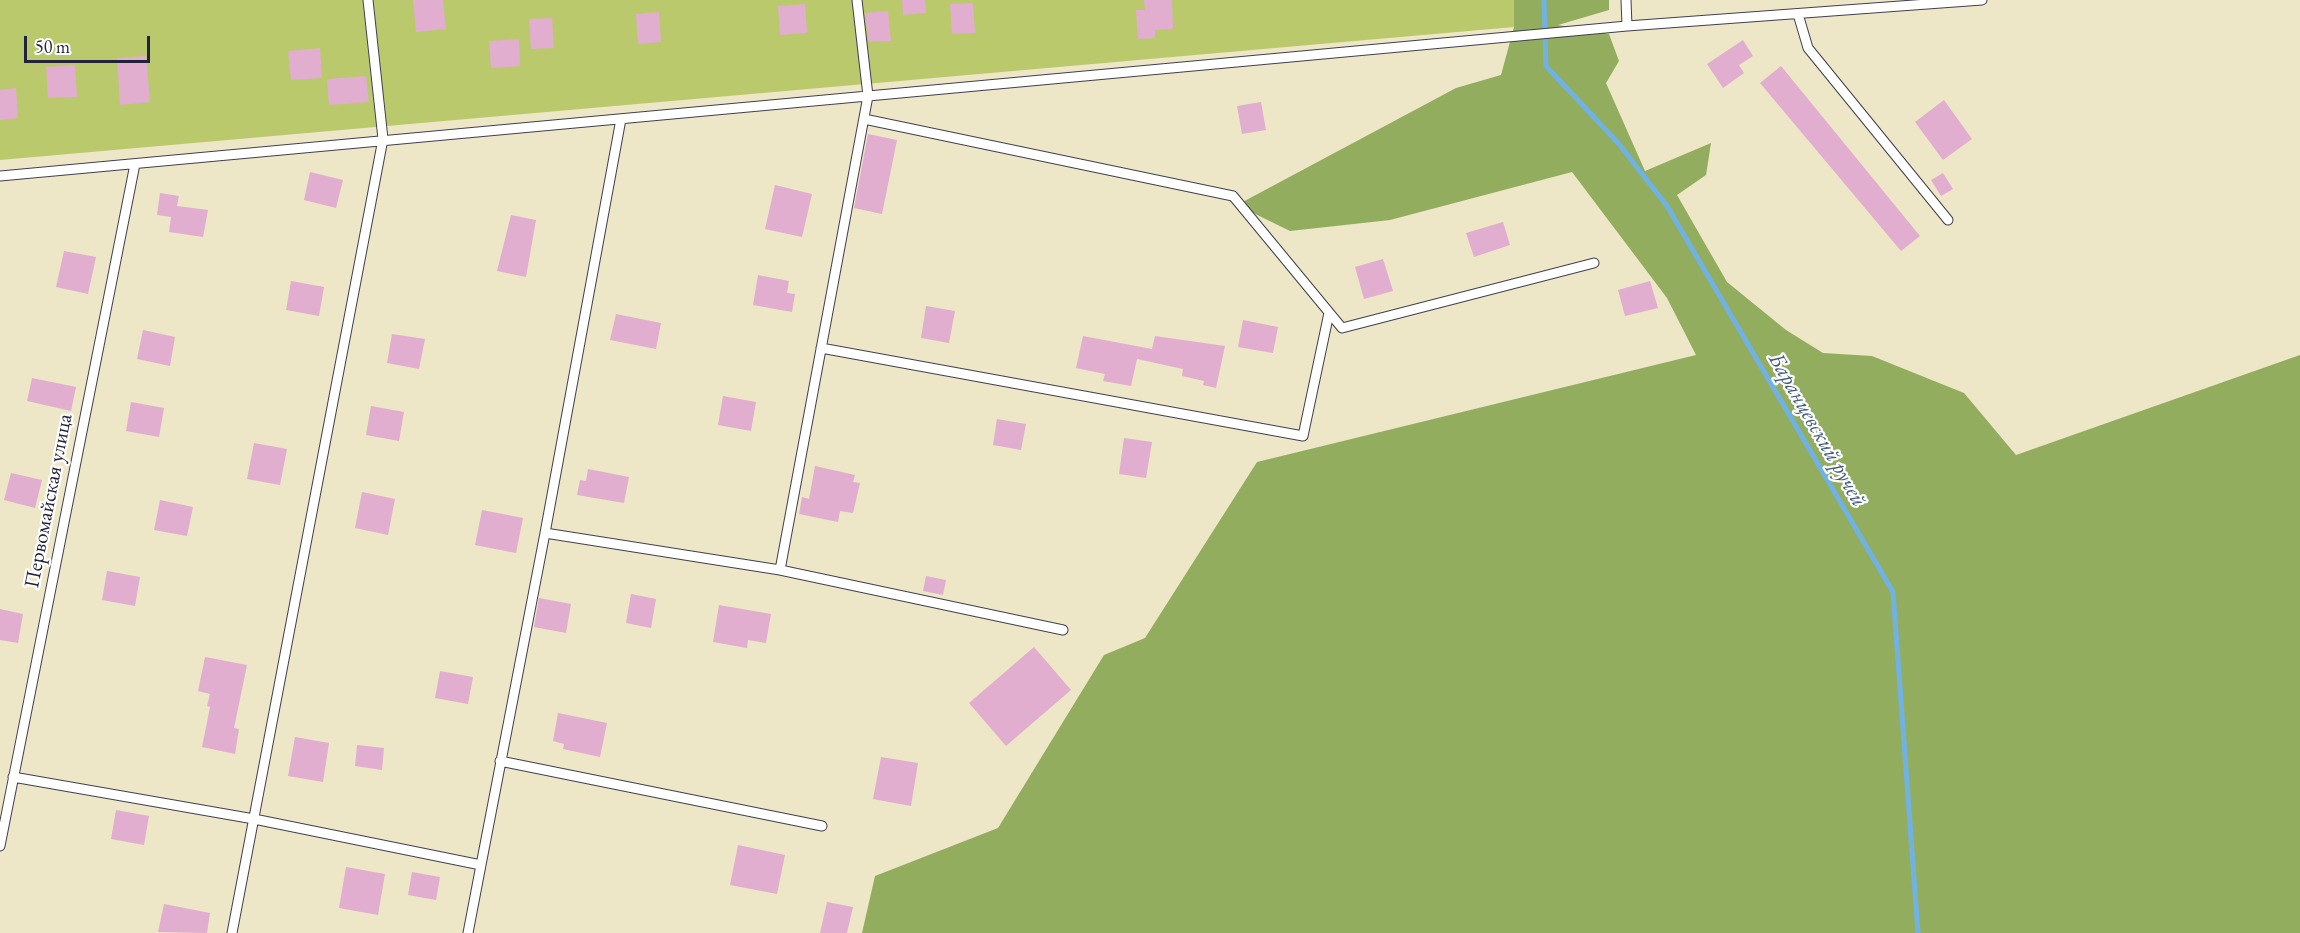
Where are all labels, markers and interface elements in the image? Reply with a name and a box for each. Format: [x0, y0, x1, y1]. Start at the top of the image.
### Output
scale bar [27, 24, 153, 62]
text: 50 m [35, 35, 70, 58]
water label: Баранцевский ручей [1762, 348, 1872, 512]
street label: Первомайская улица [20, 412, 78, 590]

